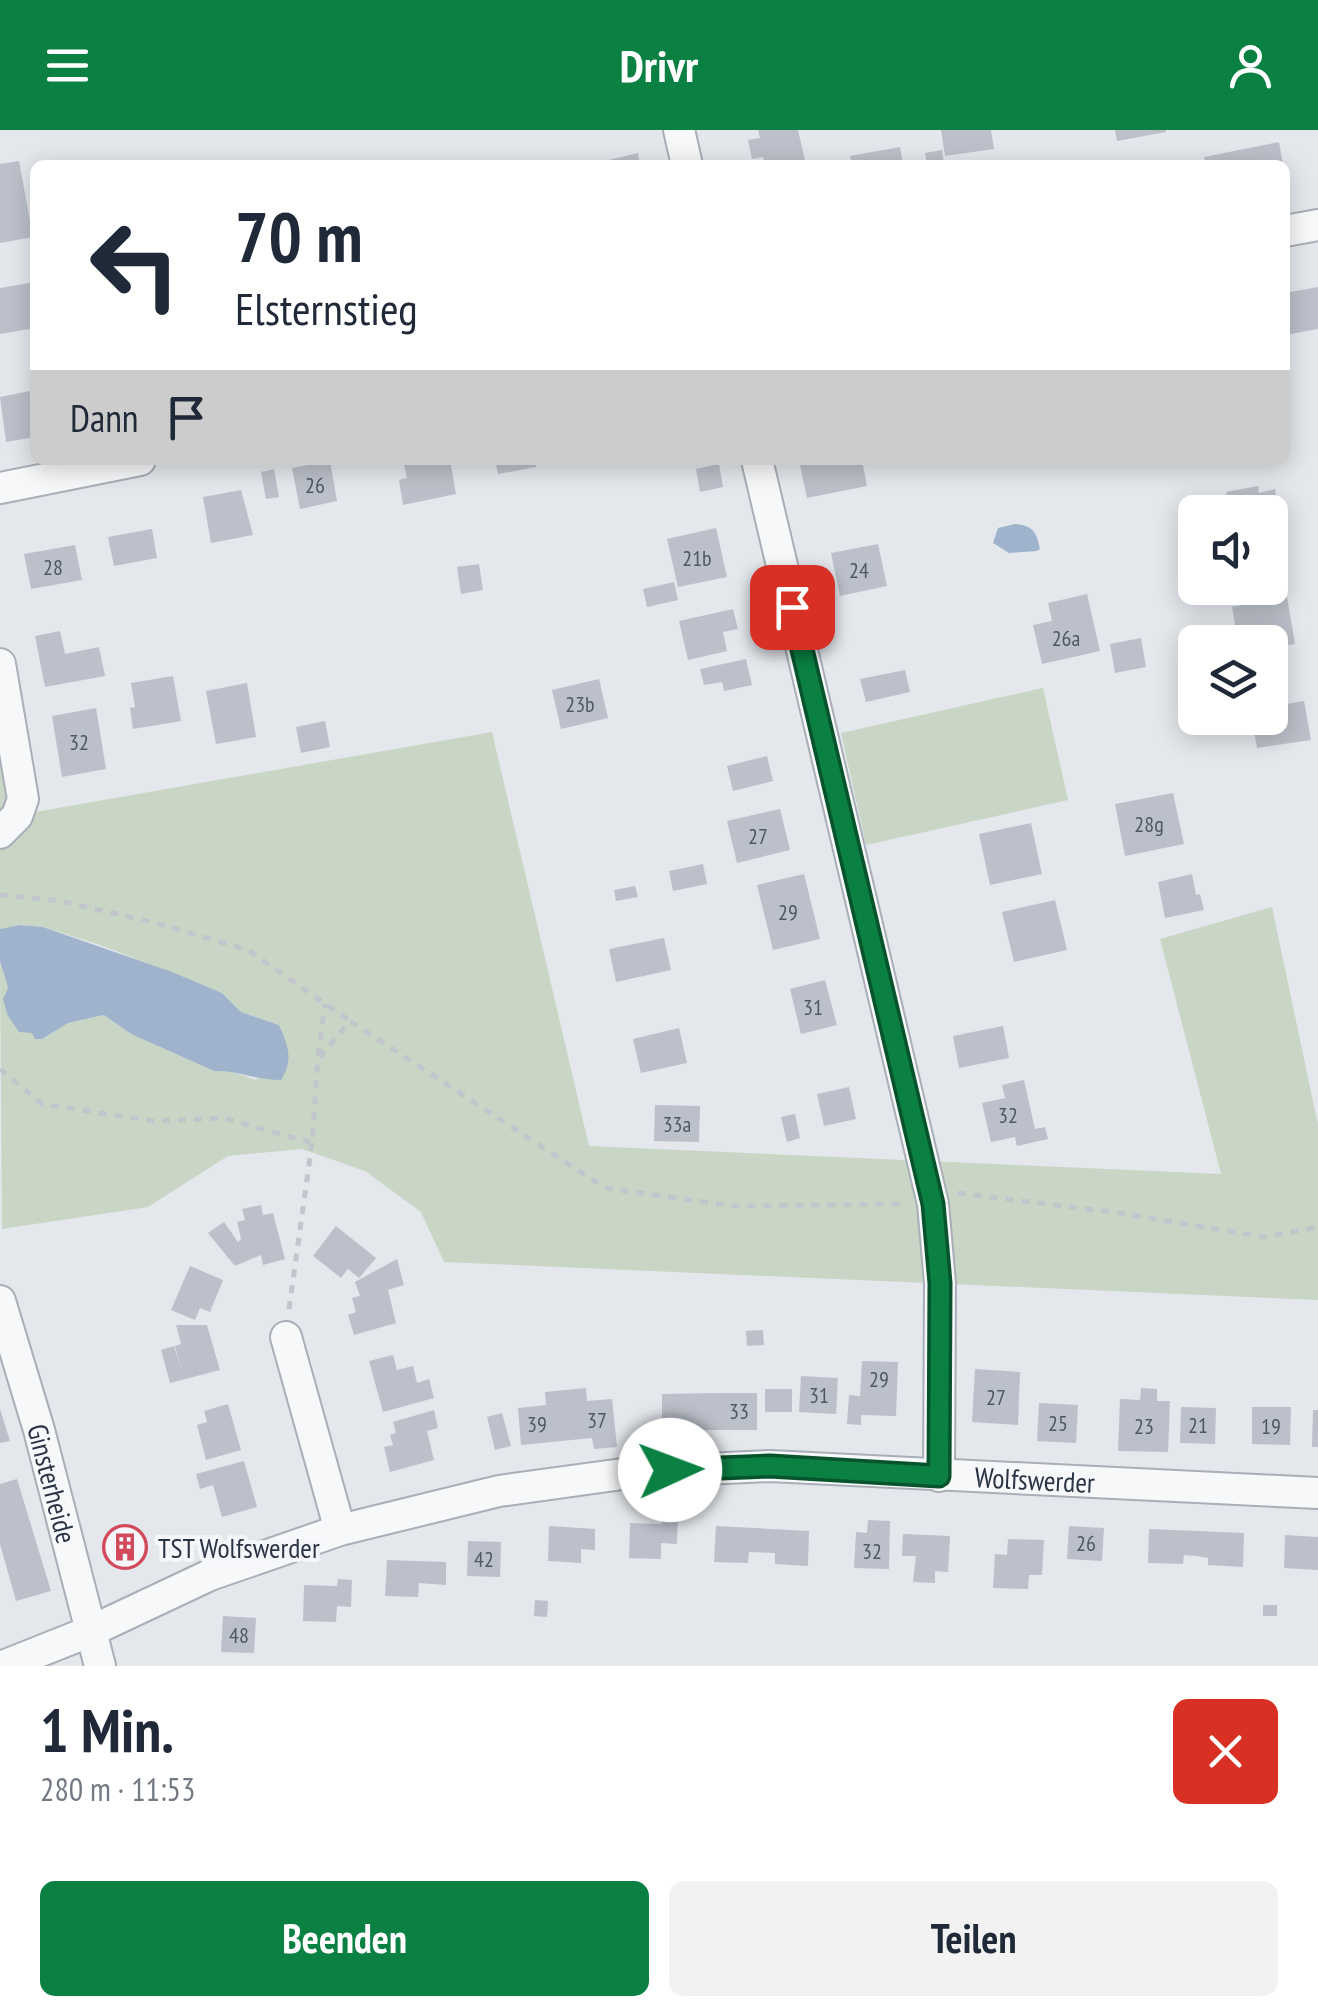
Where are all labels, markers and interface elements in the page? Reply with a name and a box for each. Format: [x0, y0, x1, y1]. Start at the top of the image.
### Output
text: Drivr [620, 36, 698, 94]
icon: menu [40, 38, 95, 93]
icon: person [1223, 38, 1278, 93]
text: 70 m [235, 191, 363, 281]
icon: left [70, 200, 200, 330]
text: Elsternstieg [235, 279, 418, 337]
icon: arrive [159, 390, 214, 445]
text: Dann [70, 393, 139, 442]
house number: 26 [305, 471, 325, 499]
map controls [1178, 495, 1288, 735]
button: sound [1178, 495, 1288, 605]
house number: 21b [682, 544, 712, 572]
house number: 28 [43, 553, 63, 581]
house number: 24 [849, 556, 869, 584]
pin [750, 565, 835, 650]
icon: arrive [765, 580, 820, 635]
house number: 26a [1052, 624, 1080, 652]
button: layers [1178, 625, 1288, 735]
house number: 23b [565, 690, 595, 718]
house number: 32 [69, 728, 89, 756]
house number: 28g [1134, 810, 1164, 838]
house number: 27 [748, 822, 768, 850]
house number: 29 [778, 898, 798, 926]
house number: 31 [803, 993, 823, 1021]
house number: 32 [998, 1101, 1018, 1129]
house number: 33a [663, 1110, 691, 1138]
house number: 29 [869, 1365, 889, 1393]
house number: 31 [809, 1381, 829, 1409]
house number: 27 [986, 1383, 1006, 1411]
house number: 33 [729, 1397, 749, 1425]
house number: 37 [587, 1406, 607, 1434]
house number: 25 [1048, 1409, 1068, 1437]
house number: 39 [527, 1410, 547, 1438]
house number: 21 [1188, 1411, 1208, 1439]
house number: 23 [1134, 1412, 1154, 1440]
house number: 19 [1261, 1412, 1281, 1440]
position arrow [618, 1418, 722, 1522]
street label: Ginsterheide [20, 1420, 86, 1547]
street label: Wolfswerder [974, 1458, 1096, 1500]
building icon: TST Wolfswerder [102, 1524, 148, 1570]
place label: TST Wolfswerder [158, 1529, 320, 1566]
house number: 26 [1076, 1529, 1096, 1557]
house number: 32 [862, 1537, 882, 1565]
house number: 42 [474, 1545, 494, 1573]
house number: 48 [229, 1621, 249, 1649]
text: 1 Min. [40, 1691, 174, 1769]
button: close [1173, 1699, 1278, 1804]
text: 280 m · 11:53 [40, 1768, 195, 1810]
button: Beenden [40, 1881, 649, 1996]
button: Teilen [669, 1881, 1278, 1996]

